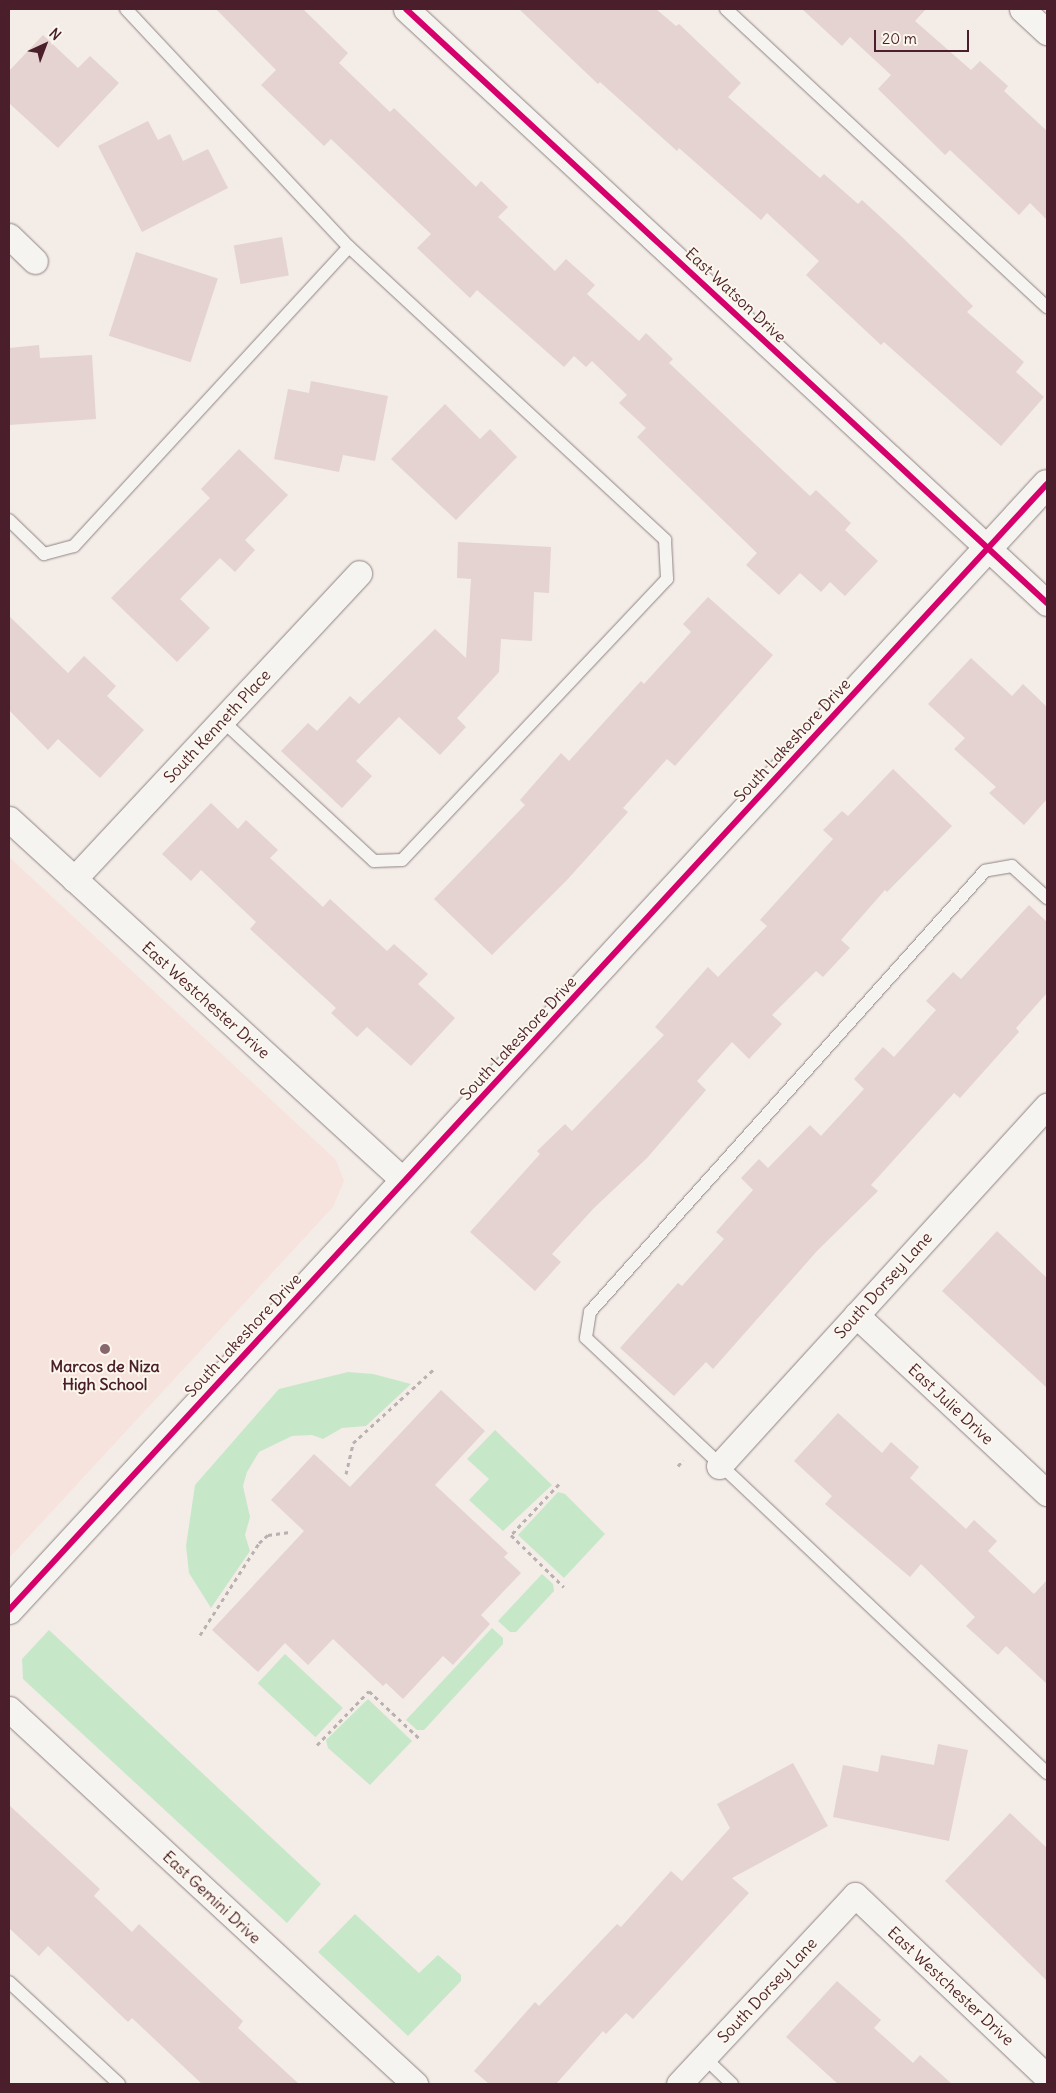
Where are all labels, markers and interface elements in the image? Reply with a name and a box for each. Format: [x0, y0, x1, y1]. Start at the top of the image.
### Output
north arrow [20, 20, 70, 70]
scale bar [876, 20, 971, 52]
text: N [46, 24, 65, 44]
text: 20 m [882, 29, 917, 48]
street label: East Watson Drive [682, 243, 790, 347]
street label: South Kenneth Place [159, 665, 275, 787]
street label: South Lakeshore Drive [730, 674, 854, 806]
street label: East Westchester Drive [138, 938, 274, 1062]
street label: South Lakeshore Drive [456, 972, 580, 1104]
street label: South Dorsey Lane [830, 1228, 936, 1342]
street label: South Lakeshore Drive [181, 1269, 305, 1401]
marker: Marcos de Niza High School [99, 1343, 111, 1355]
place label: Marcos de Niza High School [50, 1356, 160, 1394]
street label: East Julie Drive [904, 1360, 998, 1448]
street label: East Gemini Drive [159, 1847, 265, 1947]
street label: East Westchester Drive [884, 1923, 1018, 2049]
street label: South Dorsey Lane [713, 1933, 821, 2047]

